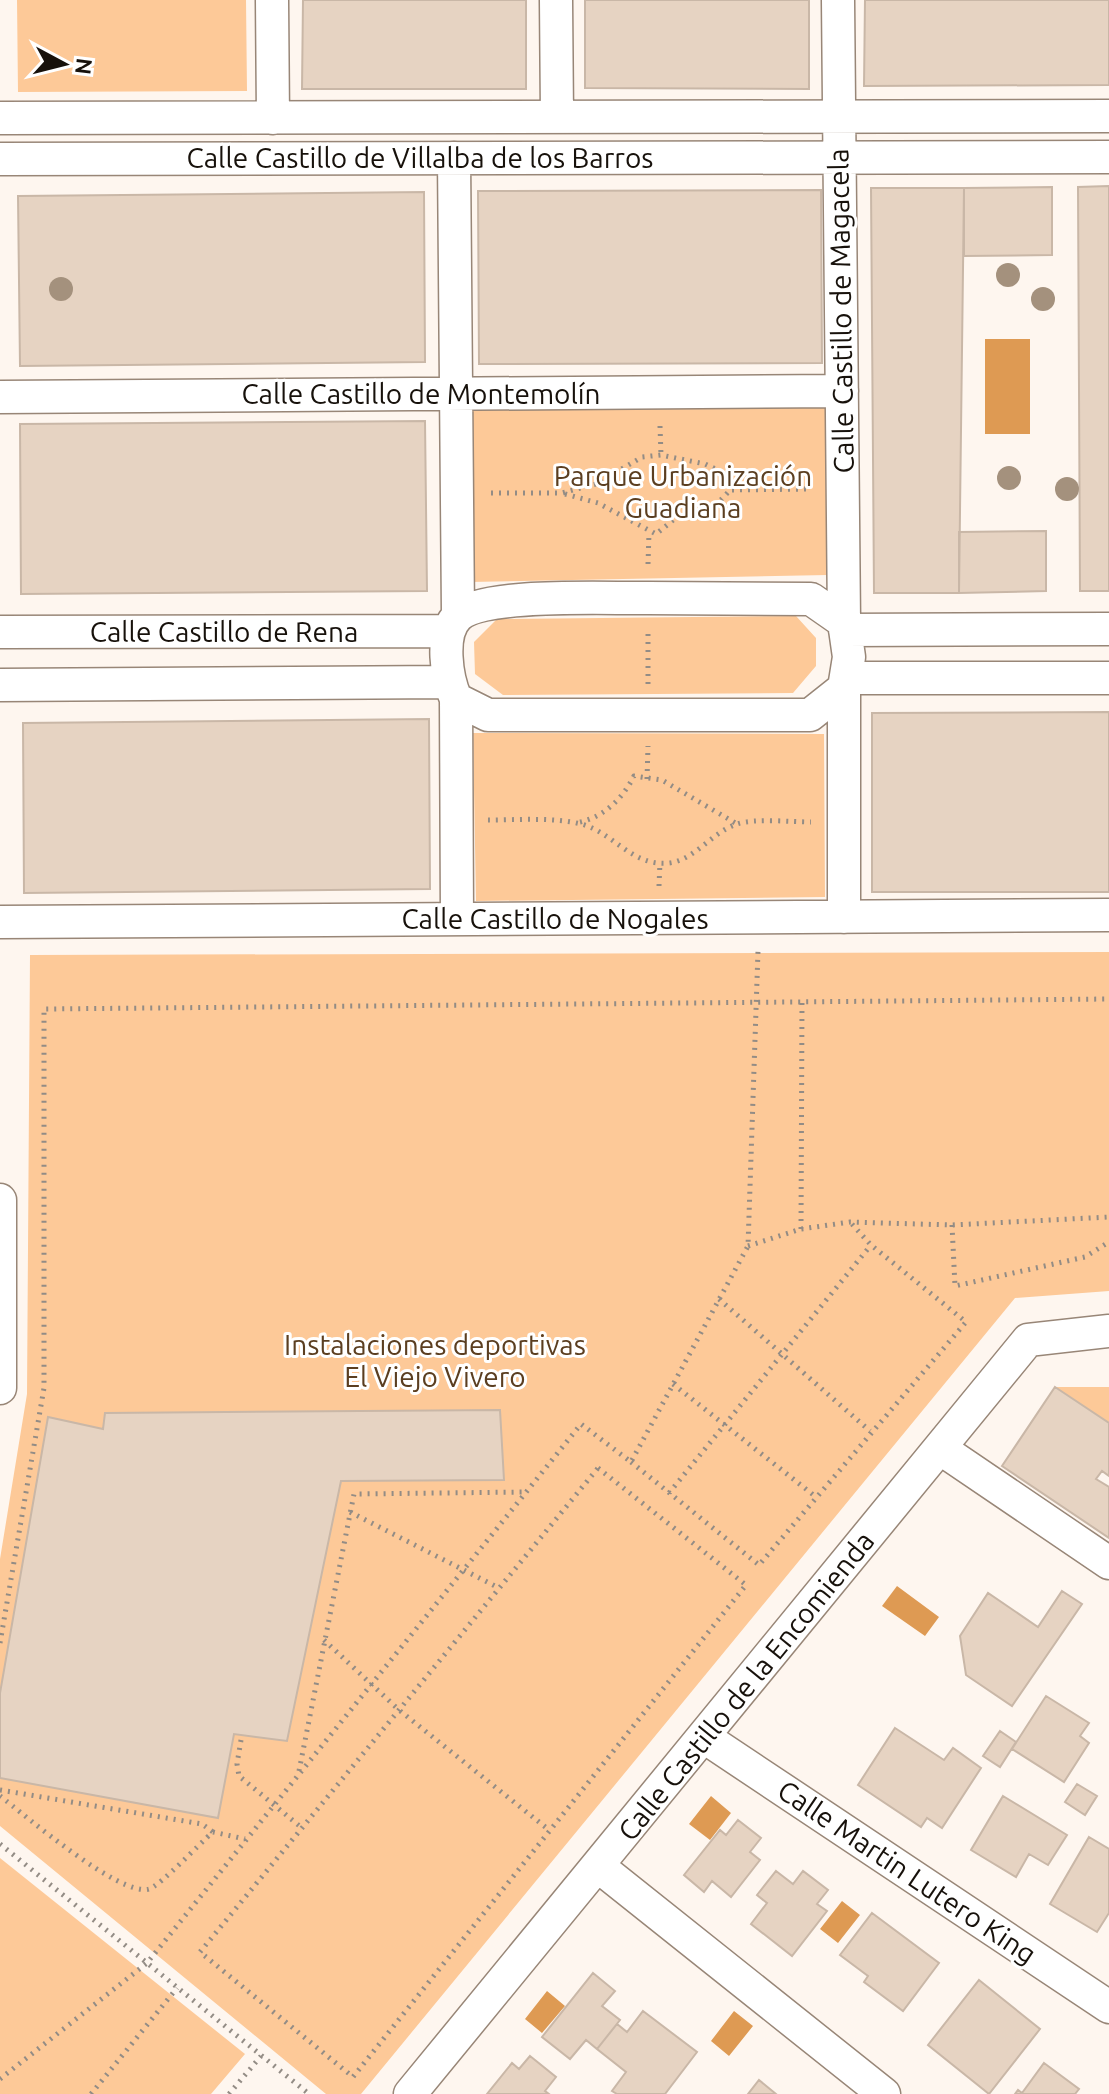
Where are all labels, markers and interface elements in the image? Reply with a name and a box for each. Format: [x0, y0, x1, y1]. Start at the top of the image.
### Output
north arrow [24, 24, 104, 104]
text: N [71, 57, 98, 76]
street label: Calle Castillo de Villalba de los Barros [187, 142, 653, 173]
street label: Calle Castillo de Magacela [822, 148, 859, 474]
street label: Calle Castillo de Montemolín [241, 378, 601, 409]
park label: Parque Urbanización Guadiana [554, 460, 812, 523]
street label: Calle Castillo de Rena [90, 616, 358, 647]
street label: Calle Castillo de Nogales [401, 903, 709, 934]
park label: Instalaciones deportivas El Viejo Vivero [284, 1329, 586, 1392]
street label: Calle Castillo de la Encomienda [612, 1525, 880, 1846]
street label: Calle Martin Lutero King [773, 1774, 1042, 1969]

